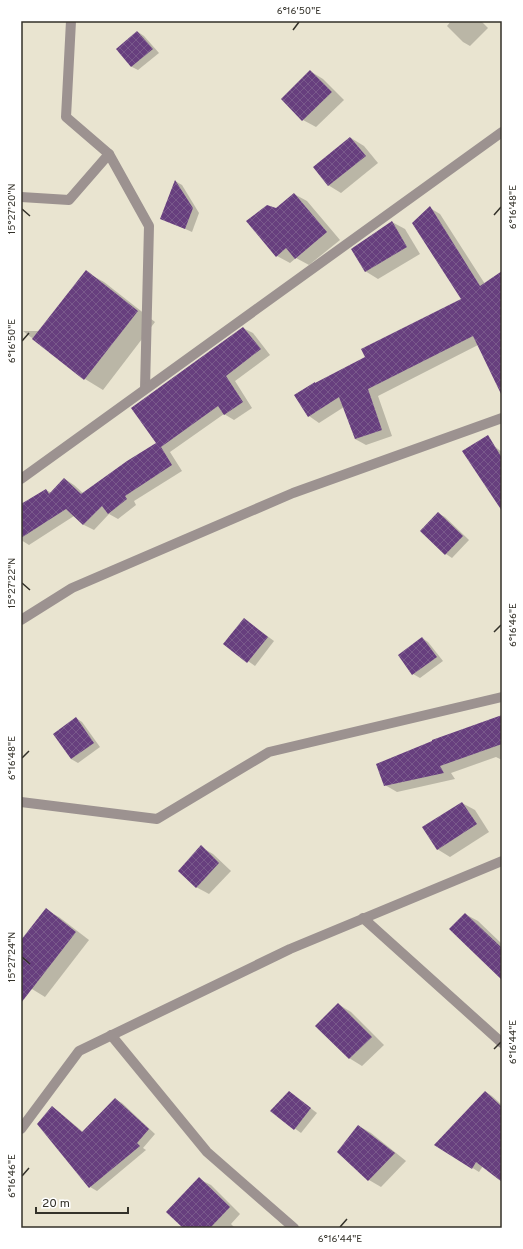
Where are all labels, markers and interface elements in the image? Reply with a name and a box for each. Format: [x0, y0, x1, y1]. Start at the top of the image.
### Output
text: 6°16'50"E [277, 5, 321, 18]
text: 15°27'20"N [6, 183, 19, 235]
text: 6°16'48"E [507, 185, 520, 229]
text: 6°16'50"E [6, 319, 19, 363]
text: 15°27'22"N [6, 558, 19, 608]
text: 6°16'46"E [507, 603, 520, 647]
text: 6°16'48"E [6, 736, 19, 780]
text: 15°27'24"N [6, 932, 19, 982]
text: 6°16'44"E [507, 1020, 520, 1064]
text: 6°16'46"E [6, 1154, 19, 1198]
scale bar [36, 1189, 128, 1215]
text: 20 m [42, 1196, 70, 1212]
text: 6°16'44"E [318, 1233, 362, 1246]

